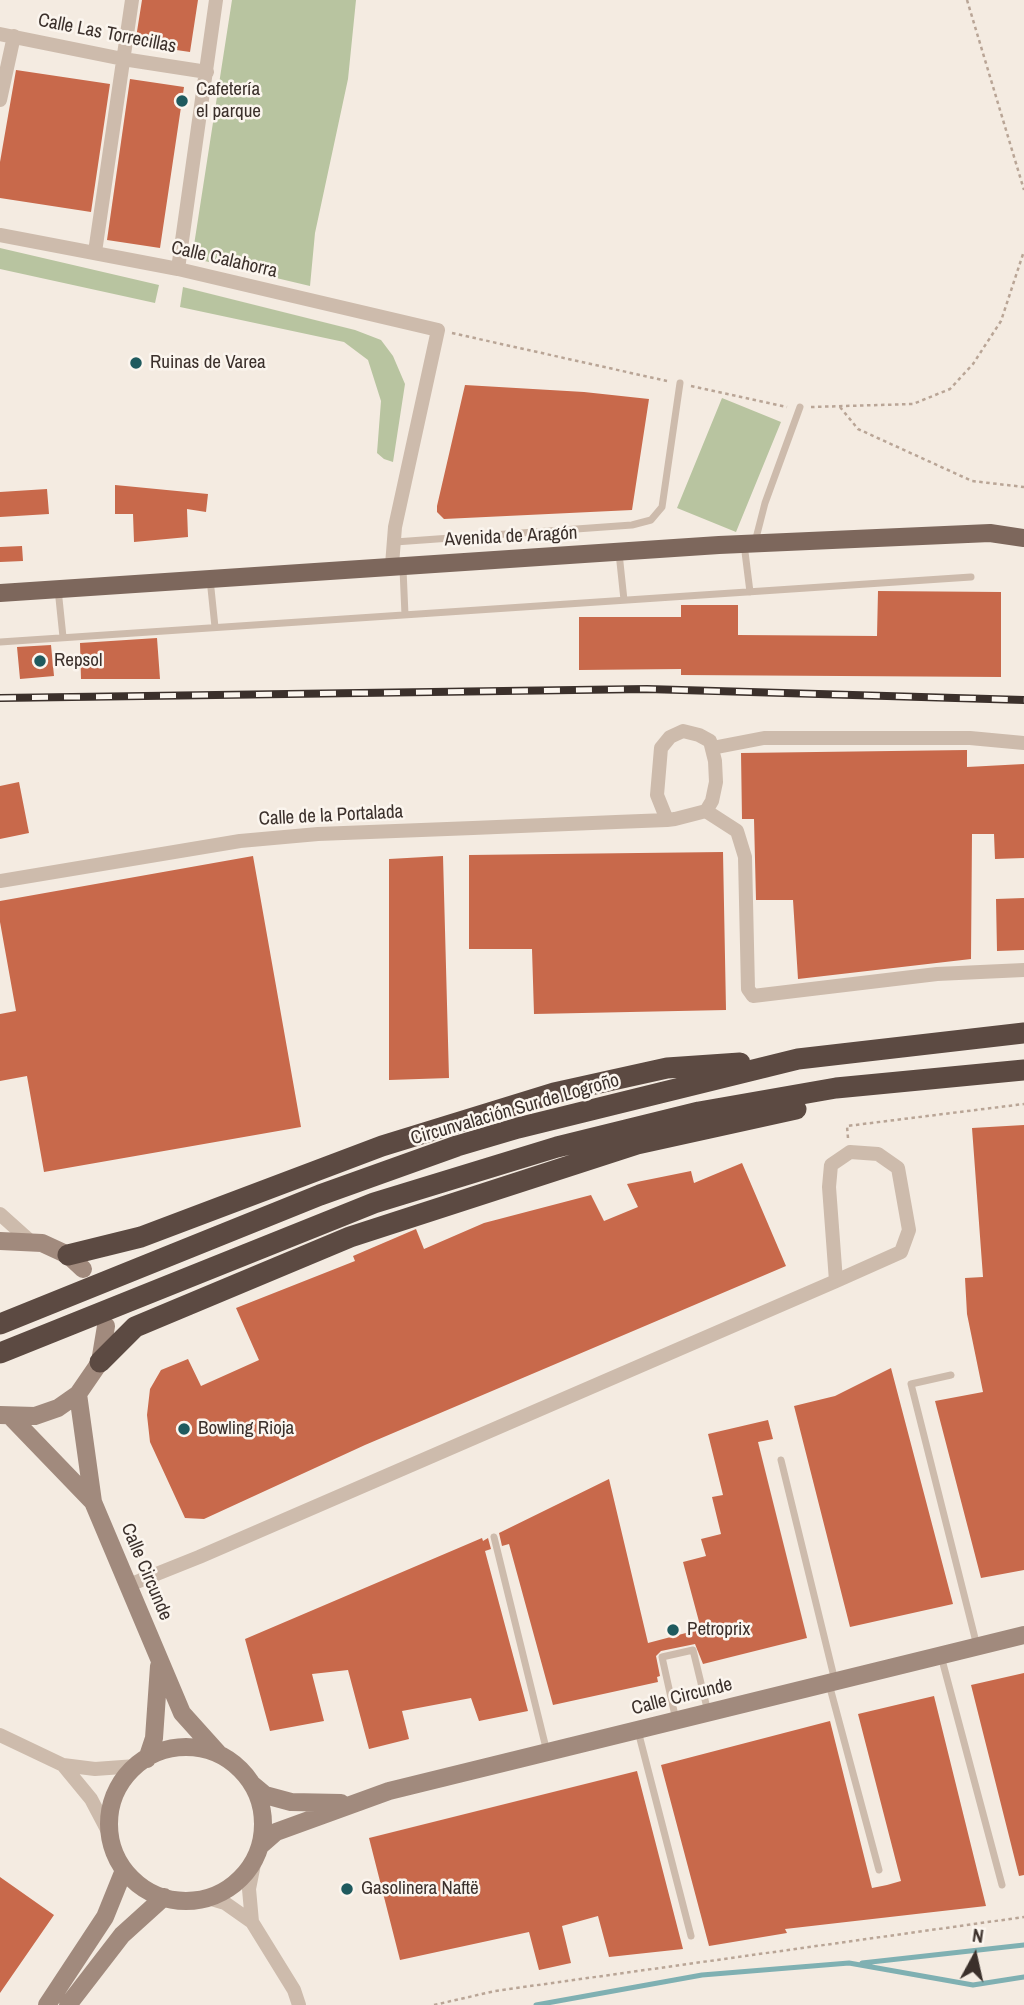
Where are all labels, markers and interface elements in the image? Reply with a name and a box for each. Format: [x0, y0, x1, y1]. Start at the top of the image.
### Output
street label: Calle Las Torrecillas [36, 9, 178, 59]
place label: Cafetería el parque [196, 79, 261, 123]
marker: Cafetería el parque [174, 93, 190, 109]
street label: Calle Calahorra [169, 237, 279, 283]
place label: Ruinas de Varea [150, 352, 266, 374]
marker: Ruinas de Varea [128, 355, 144, 371]
street label: Avenida de Aragón [444, 522, 578, 552]
place label: Repsol [54, 650, 102, 672]
marker: Repsol [32, 653, 48, 669]
street label: Calle de la Portalada [258, 801, 404, 831]
street label: Circunvalación Sur de Logroño [408, 1069, 622, 1151]
place label: Bowling Rioja [198, 1418, 294, 1440]
marker: Bowling Rioja [176, 1421, 192, 1437]
street label: Calle Circunde [115, 1520, 177, 1624]
place label: Petroprix [687, 1619, 750, 1641]
marker: Petroprix [665, 1622, 681, 1638]
street label: Calle Circunde [629, 1673, 735, 1721]
place label: Gasolinera Naftë [361, 1878, 479, 1900]
marker: Gasolinera Naftë [339, 1881, 355, 1897]
north arrow [940, 1921, 1010, 1991]
text: N [971, 1922, 985, 1949]

